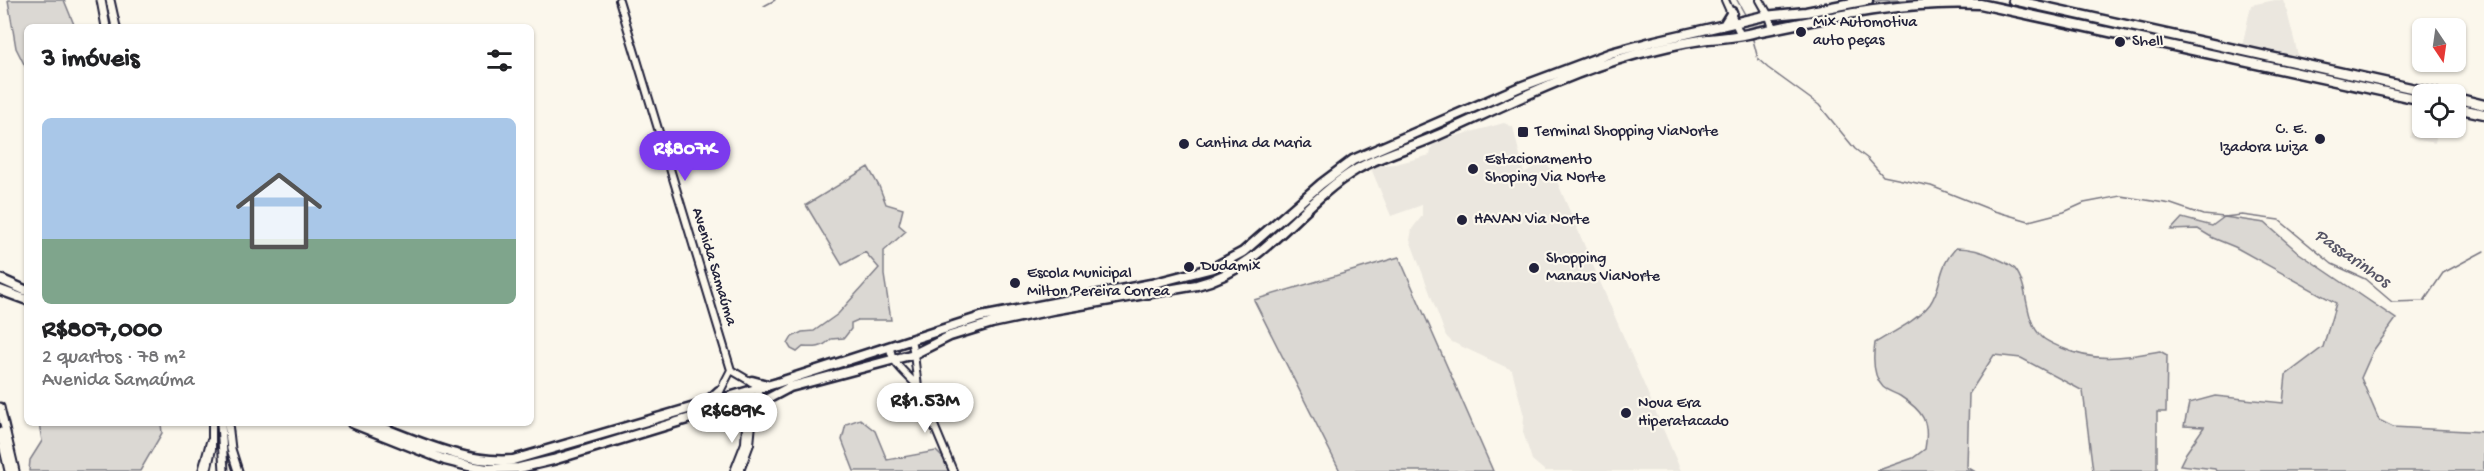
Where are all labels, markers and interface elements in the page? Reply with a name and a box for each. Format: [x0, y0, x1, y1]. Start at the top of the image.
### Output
place label: Mix Automotiva auto peças [1813, 14, 1918, 51]
north arrow [2412, 18, 2466, 72]
map controls [2412, 18, 2466, 138]
marker: Mix Automotiva auto peças [1794, 25, 1808, 39]
place label: Shell [2132, 33, 2163, 52]
marker: Shell [2113, 35, 2127, 49]
icon: filters [483, 44, 516, 77]
text: 3 imóveis [42, 45, 139, 76]
button: locate [2412, 84, 2466, 138]
place label: C. E. Izadora Luiza [2219, 121, 2309, 158]
place label: Terminal Shopping ViaNorte [1534, 123, 1719, 142]
marker: Terminal Shopping ViaNorte [1516, 125, 1530, 139]
pin: R$807K [636, 131, 734, 182]
marker: C. E. Izadora Luiza [2313, 132, 2327, 146]
place label: Cantina da Maria [1196, 135, 1313, 154]
marker: Cantina da Maria [1177, 137, 1191, 151]
text: R$807K [653, 139, 717, 162]
place label: Estacionamento Shoping Via Norte [1485, 151, 1606, 188]
icon: home [225, 157, 333, 265]
marker: Estacionamento Shoping Via Norte [1466, 162, 1480, 176]
street label: Avenida Samaúma [686, 206, 740, 329]
place label: HAVAN Via Norte [1474, 211, 1590, 230]
marker: HAVAN Via Norte [1455, 213, 1469, 227]
water label: Passarinhos [2310, 225, 2396, 294]
place label: Shopping Manaus ViaNorte [1546, 250, 1661, 287]
place label: Dudamix [1200, 258, 1261, 277]
marker: Dudamix [1182, 260, 1196, 274]
marker: Shopping Manaus ViaNorte [1527, 261, 1541, 275]
place label: Escola Municipal Milton Pereira Correa [1027, 265, 1171, 302]
marker: Escola Municipal Milton Pereira Correa [1008, 276, 1022, 290]
text: R$807,000 [42, 316, 162, 347]
text: 2 quartos · 78 m² [42, 347, 186, 370]
text: Avenida Samaúma [42, 370, 195, 393]
pin: R$1.53M [870, 383, 980, 434]
text: R$1.53M [891, 391, 959, 414]
pin: R$689K [683, 393, 781, 444]
place label: Nova Era Hiperatacado [1638, 395, 1729, 432]
text: R$689K [701, 401, 763, 424]
marker: Nova Era Hiperatacado [1619, 406, 1633, 420]

